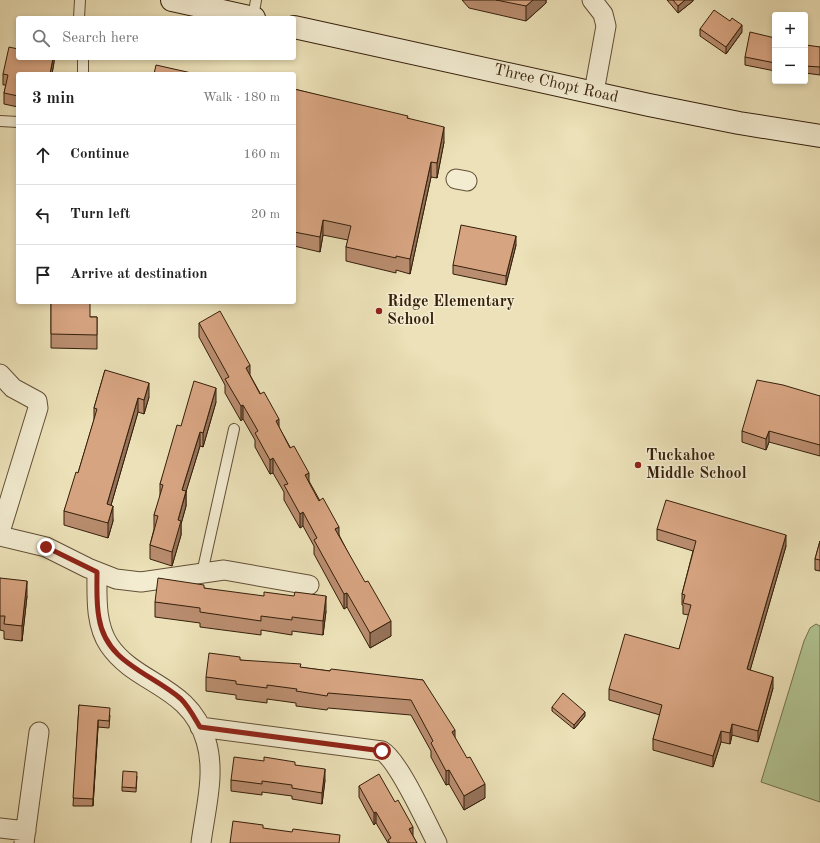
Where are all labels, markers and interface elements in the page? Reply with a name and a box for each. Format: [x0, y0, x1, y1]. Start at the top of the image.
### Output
map controls [772, 12, 808, 84]
button: + [772, 12, 808, 48]
search box [16, 16, 296, 60]
icon: search [30, 27, 52, 49]
text: Search here [62, 31, 139, 46]
button: − [772, 48, 808, 84]
street label: Three Chopt Road [492, 62, 620, 106]
text: 3 min [32, 90, 75, 107]
text: Walk · 180 m [203, 91, 280, 104]
icon: ahead [32, 144, 54, 166]
text: Continue [70, 147, 129, 162]
text: 160 m [243, 148, 280, 161]
icon: left [32, 204, 54, 226]
text: Turn left [70, 207, 130, 222]
text: 20 m [251, 208, 280, 221]
icon: arrive [32, 264, 54, 286]
text: Arrive at destination [70, 267, 208, 282]
place label: Ridge Elementary School [387, 294, 515, 328]
marker: Ridge Elementary School [374, 306, 384, 316]
place label: Tuckahoe Middle School [646, 448, 747, 482]
marker: Tuckahoe Middle School [633, 460, 643, 470]
route end [37, 538, 55, 556]
route start [373, 742, 391, 760]

